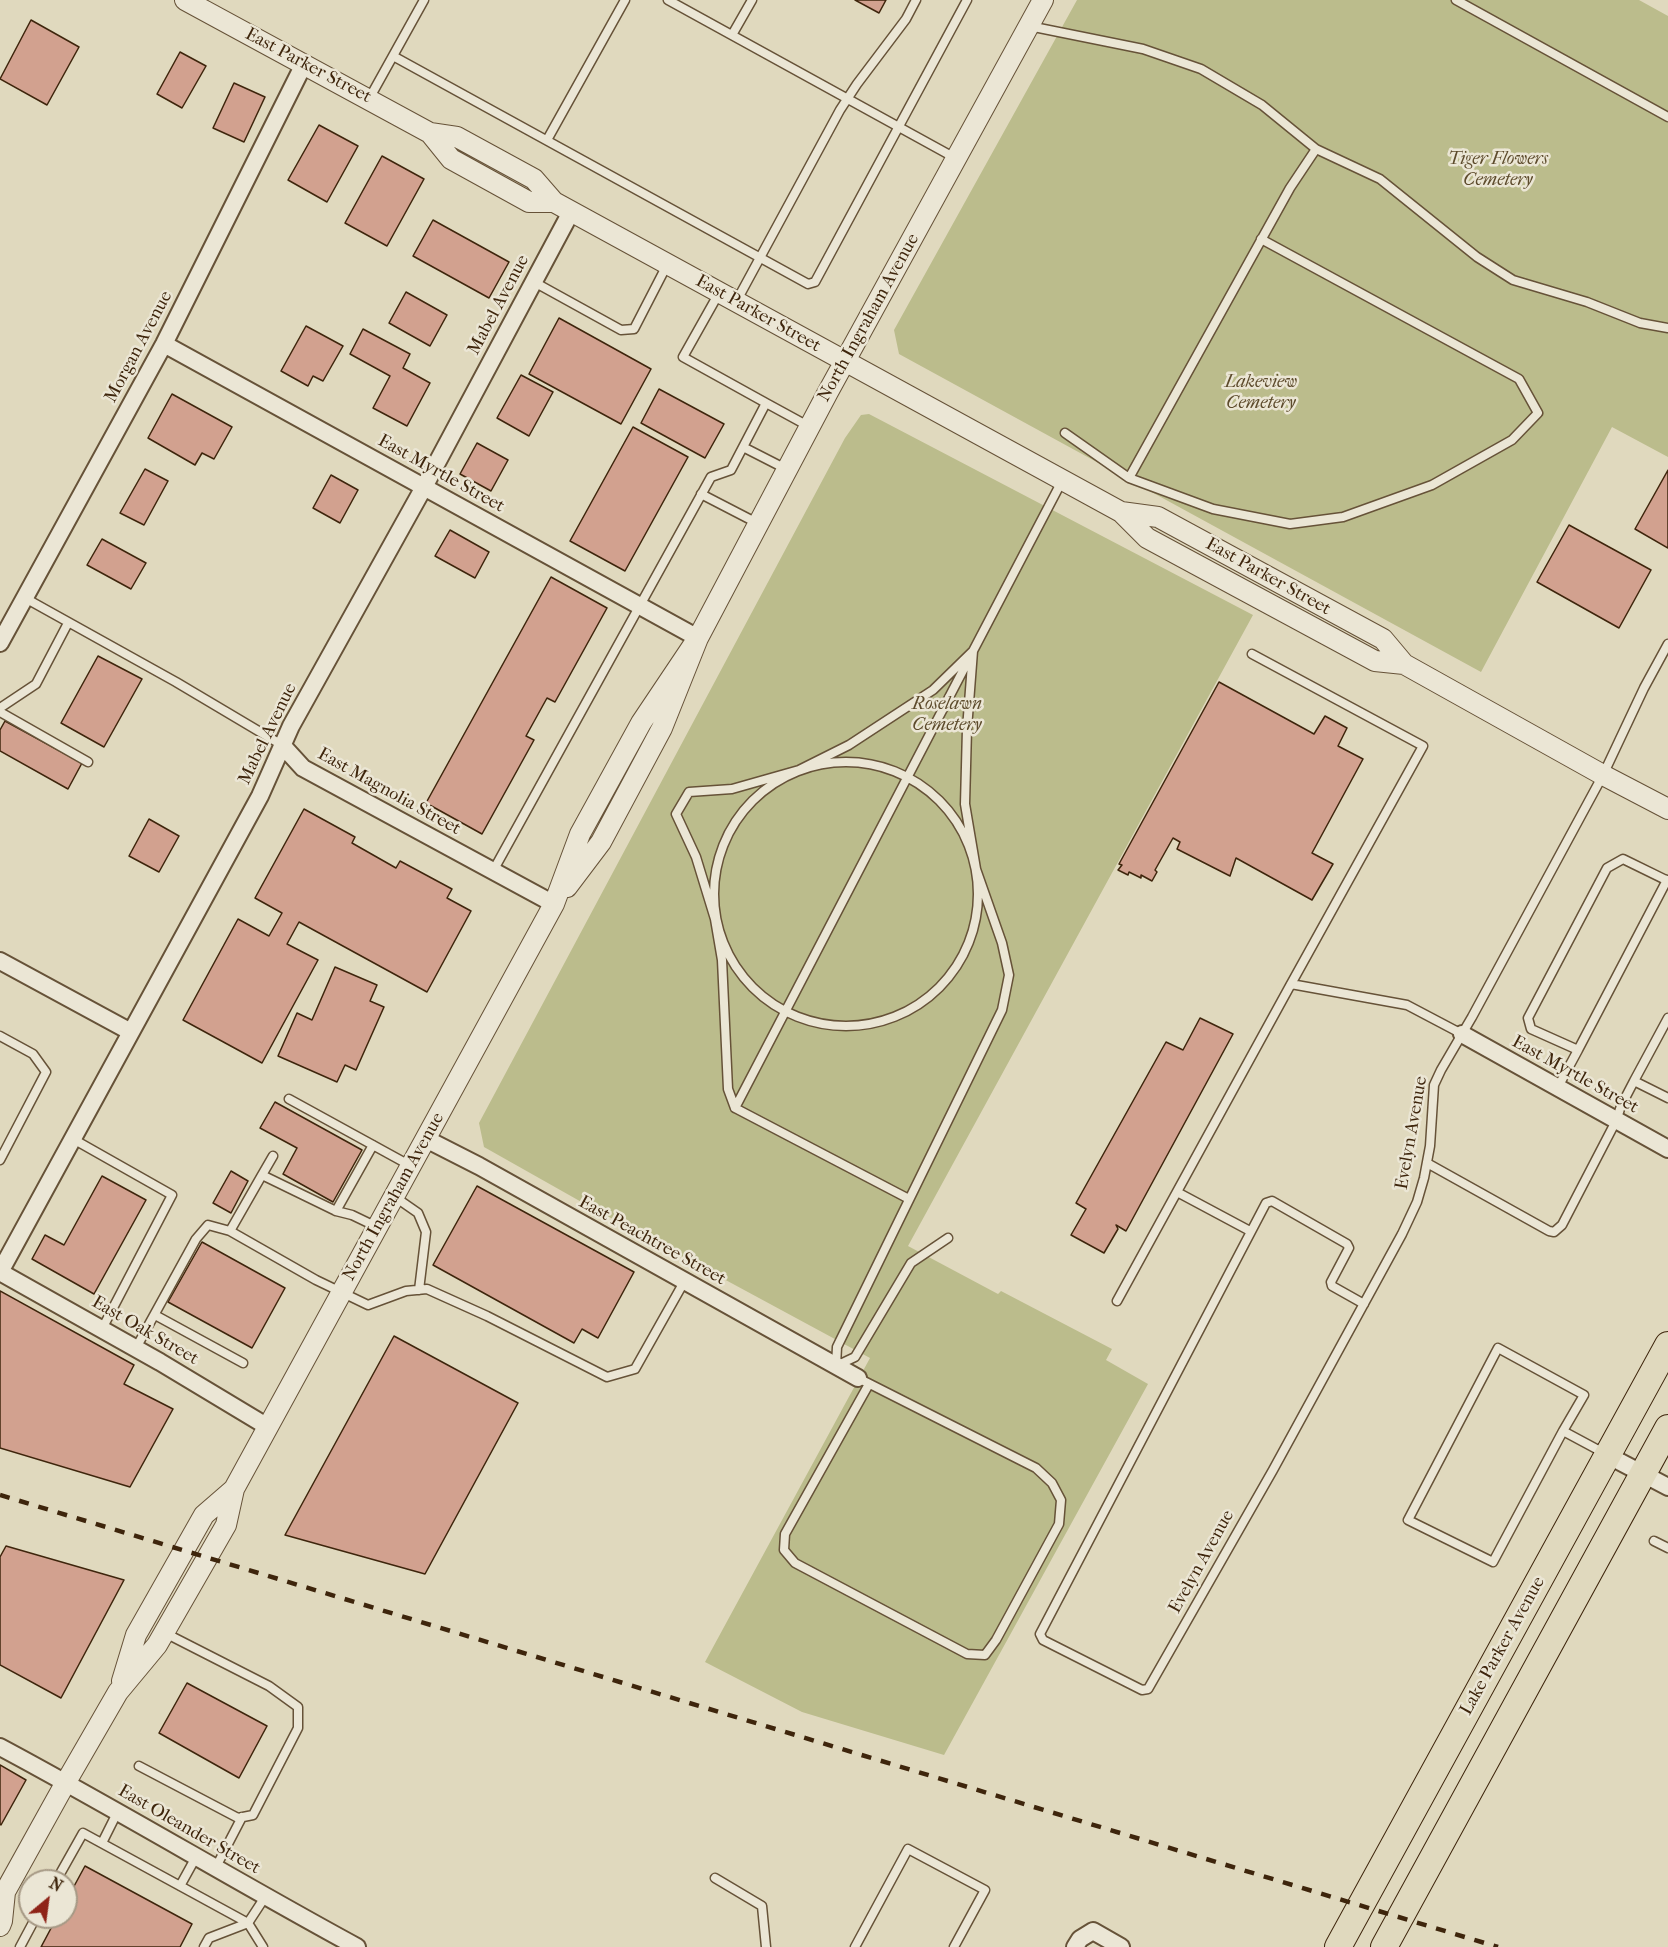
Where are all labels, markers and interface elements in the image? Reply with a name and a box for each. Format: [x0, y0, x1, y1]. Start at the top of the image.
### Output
street label: East Parker Street [241, 24, 375, 108]
park label: Tiger Flowers Cemetery [1448, 149, 1548, 192]
street label: North Ingraham Avenue [814, 230, 924, 406]
street label: Mabel Avenue [464, 251, 534, 359]
street label: East Parker Street [692, 271, 824, 357]
street label: Morgan Avenue [101, 288, 177, 406]
park label: Lakeview Cemetery [1225, 372, 1297, 415]
street label: East Myrtle Street [374, 430, 508, 518]
street label: East Parker Street [1202, 534, 1334, 620]
street label: Mabel Avenue [234, 680, 302, 788]
park label: Roselawn Cemetery [912, 694, 982, 736]
street label: East Magnolia Street [314, 744, 464, 840]
street label: East Myrtle Street [1508, 1031, 1642, 1119]
street label: Evelyn Avenue [1391, 1075, 1433, 1191]
street label: North Ingraham Avenue [339, 1109, 449, 1285]
street label: East Peachtree Street [575, 1192, 729, 1290]
street label: East Oak Street [88, 1292, 202, 1370]
street label: Evelyn Avenue [1165, 1507, 1239, 1617]
street label: Lake Parker Avenue [1456, 1573, 1550, 1719]
street label: East Oleander Street [114, 1780, 264, 1880]
north arrow [18, 1869, 78, 1929]
text: N [46, 1873, 66, 1896]

